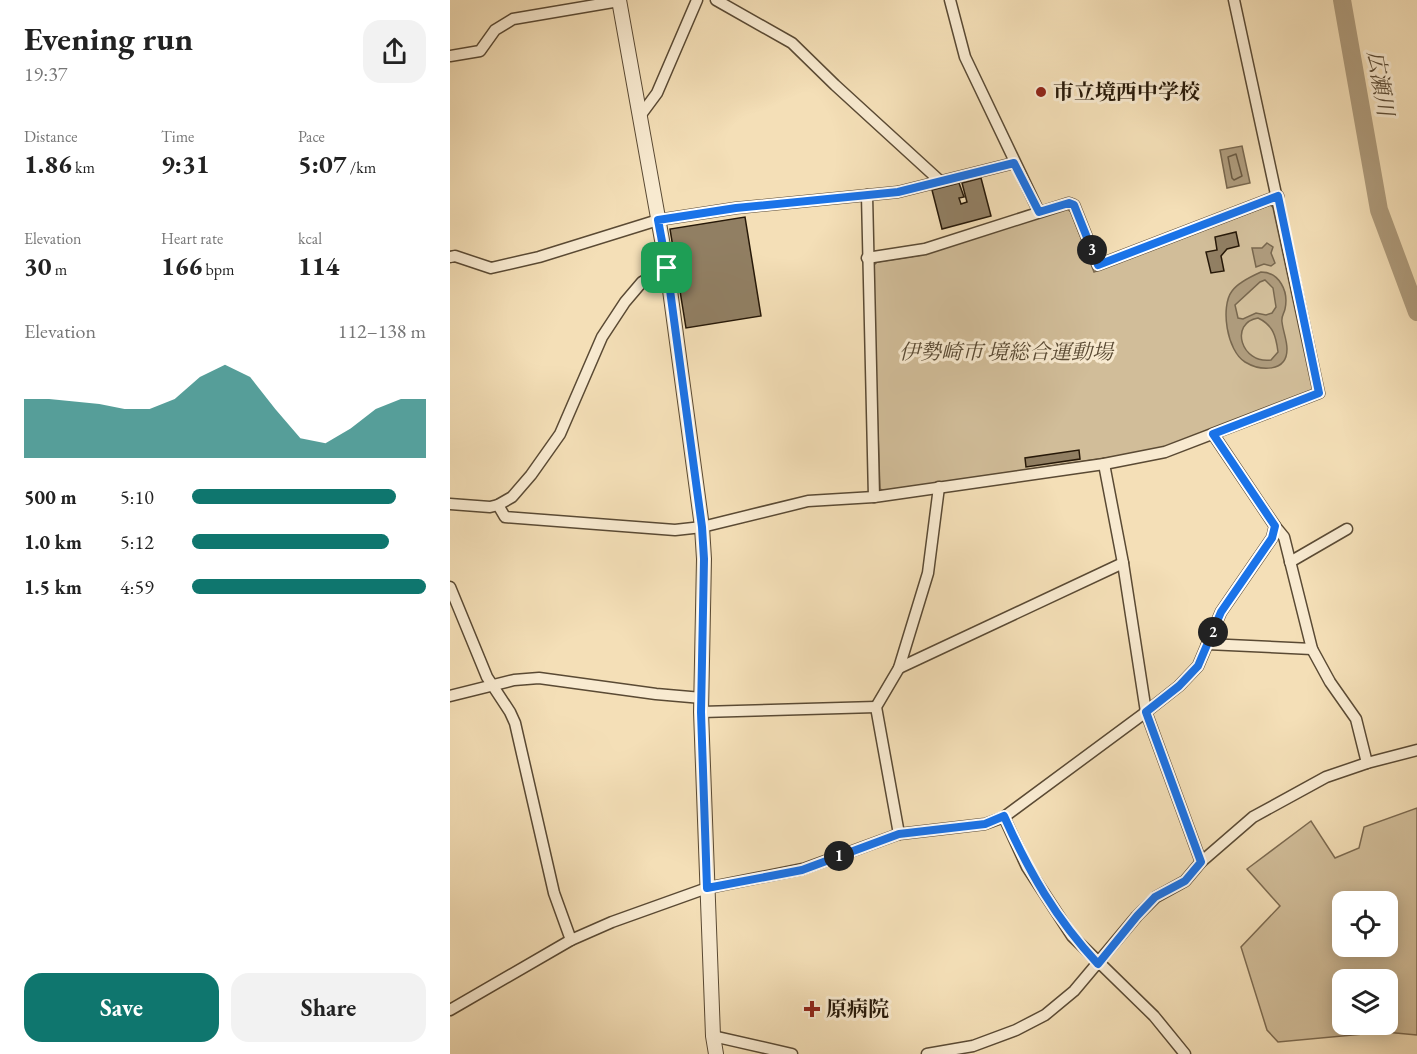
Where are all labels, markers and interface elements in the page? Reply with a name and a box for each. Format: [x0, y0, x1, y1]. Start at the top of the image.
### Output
text: Evening run [24, 17, 193, 60]
button: share [363, 20, 426, 83]
water label: 広瀬川 [1360, 48, 1401, 120]
text: 19:37 [24, 61, 67, 87]
place label: 市立境西中学校 [1053, 78, 1200, 105]
marker: 市立境西中学校 [1034, 85, 1048, 99]
text: Distance [24, 126, 77, 147]
text: Time [161, 126, 194, 147]
text: Pace [298, 126, 325, 147]
text: 1.86 [24, 147, 72, 181]
text: 9:31 [161, 147, 210, 181]
text: 5:07 [298, 147, 347, 181]
text: km [72, 157, 95, 178]
text: /km [347, 157, 376, 178]
text: Elevation [24, 228, 82, 249]
text: Heart rate [161, 228, 223, 249]
text: kcal [298, 228, 322, 249]
pin: 3 [1077, 235, 1107, 265]
text: 3 [1088, 239, 1096, 260]
pin [641, 242, 692, 293]
text: 30 [24, 249, 52, 283]
text: 166 [161, 249, 202, 283]
text: 114 [298, 249, 339, 283]
icon: arrive [650, 251, 683, 284]
text: m [52, 259, 67, 280]
text: bpm [202, 259, 234, 280]
text: Elevation [24, 318, 96, 344]
text: 112–138 m [338, 318, 426, 344]
park label: 伊勢崎市 境総合運動場 [899, 338, 1115, 365]
text: 500 m [24, 484, 77, 510]
text: 5:10 [120, 484, 154, 510]
text: 1.0 km [24, 529, 82, 555]
text: 5:12 [120, 529, 154, 555]
text: 1.5 km [24, 574, 82, 600]
text: 4:59 [120, 574, 154, 600]
pin: 2 [1198, 617, 1228, 647]
text: 2 [1209, 621, 1217, 642]
pin: 1 [824, 841, 854, 871]
text: 1 [835, 845, 843, 866]
map controls [1332, 891, 1398, 1035]
button: locate [1332, 891, 1398, 957]
button: layers [1332, 969, 1398, 1035]
button: Save [24, 973, 219, 1042]
button: Share [231, 973, 426, 1042]
place label: 原病院 [826, 995, 889, 1022]
marker: 原病院 [803, 1000, 821, 1018]

